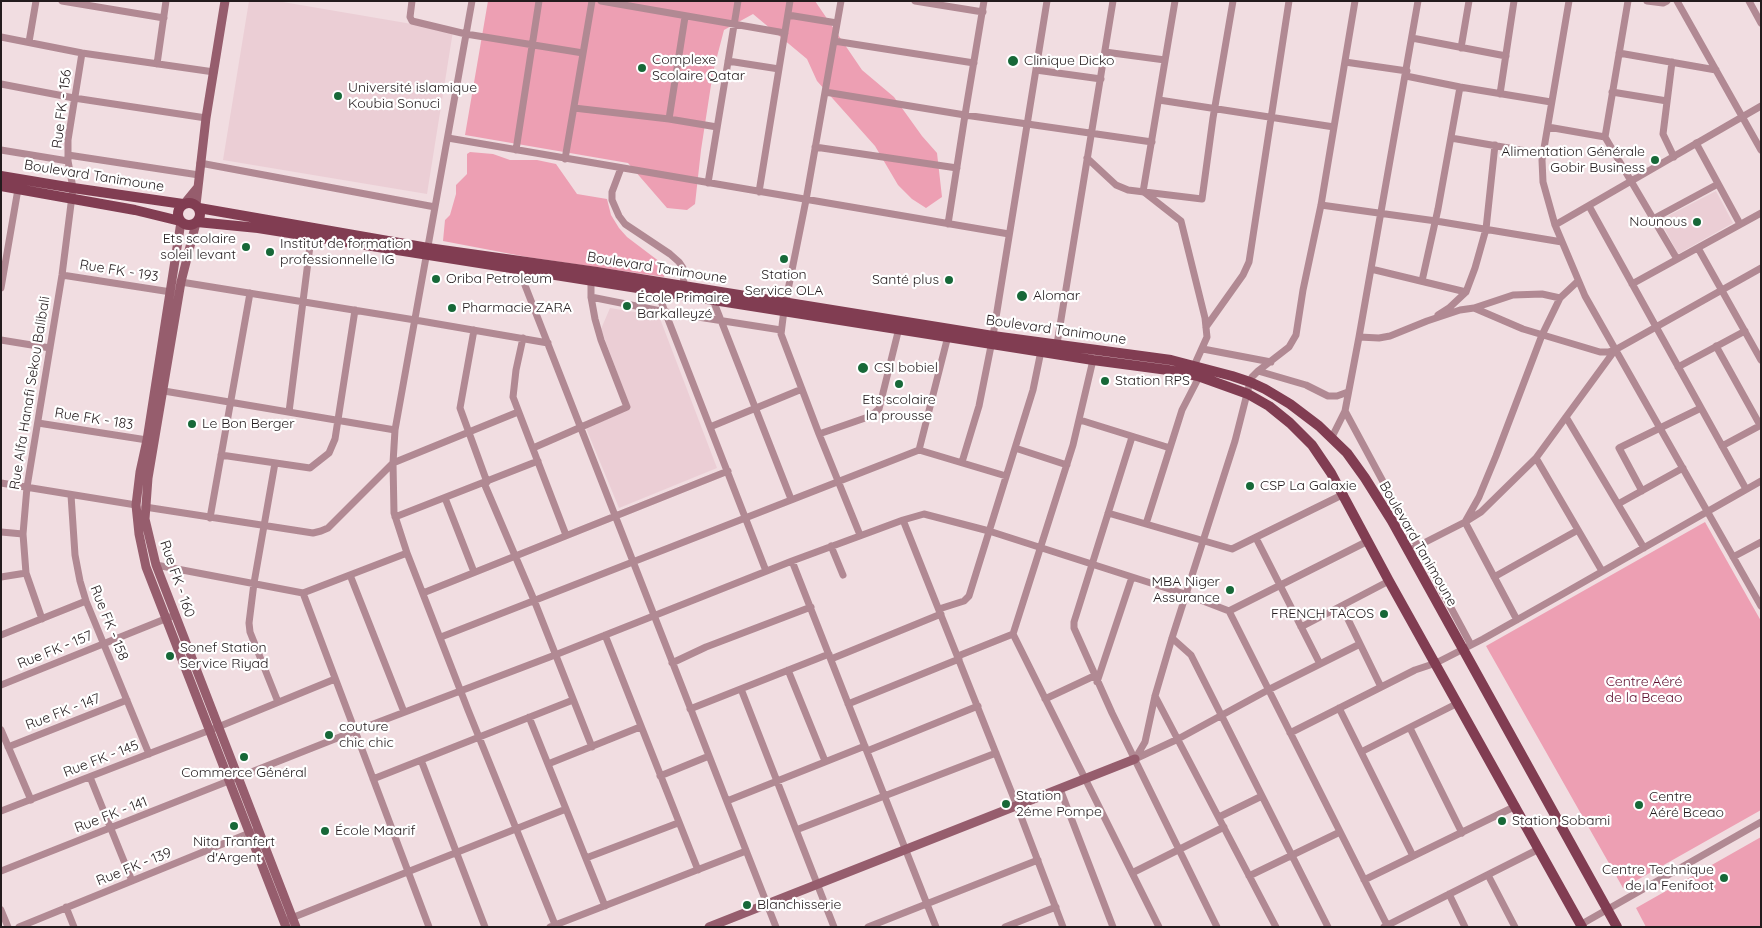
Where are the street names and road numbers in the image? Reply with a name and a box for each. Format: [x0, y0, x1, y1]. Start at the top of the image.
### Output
street label: Rue FK - 156 [49, 68, 75, 150]
street label: Boulevard Tanimoune [23, 157, 165, 195]
street label: Boulevard Tanimoune [586, 249, 728, 287]
street label: Rue FK - 193 [78, 256, 160, 286]
street label: Rue Alfa Hanafi Sekou Balibali [6, 295, 54, 491]
street label: Boulevard Tanimoune [985, 312, 1127, 348]
street label: Rue FK - 183 [53, 404, 135, 434]
street label: Boulevard Tanimoune [1375, 479, 1461, 609]
street label: Rue FK - 160 [156, 538, 198, 620]
street label: Rue FK - 158 [86, 583, 132, 663]
street label: Rue FK - 157 [15, 627, 95, 673]
street label: Rue FK - 147 [23, 690, 103, 734]
street label: Rue FK - 145 [61, 737, 141, 781]
street label: Rue FK - 141 [72, 793, 150, 837]
street label: Rue FK - 139 [94, 844, 174, 890]

